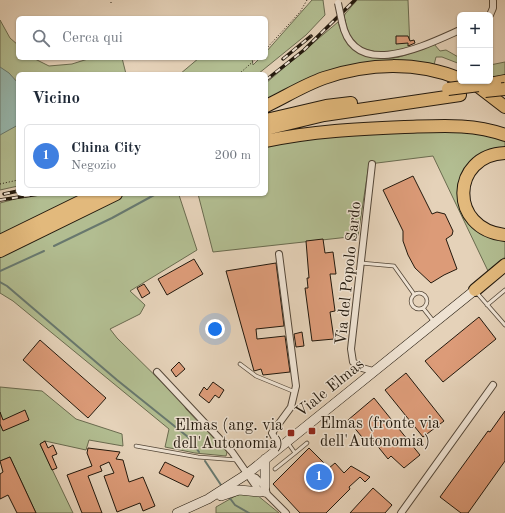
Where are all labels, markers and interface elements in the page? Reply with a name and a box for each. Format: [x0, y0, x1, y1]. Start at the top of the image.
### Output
map controls [457, 12, 493, 84]
button: + [457, 12, 493, 48]
search box [16, 16, 268, 60]
icon: search [30, 27, 52, 49]
text: Cerca qui [62, 31, 123, 46]
button: − [457, 48, 493, 84]
text: Vicino [32, 90, 80, 107]
text: China City [71, 141, 142, 156]
text: 1 [42, 149, 50, 162]
text: 200 m [214, 149, 251, 162]
text: Negozio [71, 159, 116, 172]
street label: Via del Popolo Sardo [333, 200, 365, 346]
your location [205, 319, 225, 339]
street label: Viale Elmas [293, 356, 368, 421]
place label: Elmas (fronte via dell'Autonomia) [320, 415, 440, 450]
place label: Elmas (ang. via dell'Autonomia) [173, 417, 283, 452]
marker: Elmas (fronte via dell'Autonomia) [307, 426, 317, 436]
marker: Elmas (ang. via dell'Autonomia) [286, 428, 296, 438]
pin: 1 [306, 462, 332, 492]

